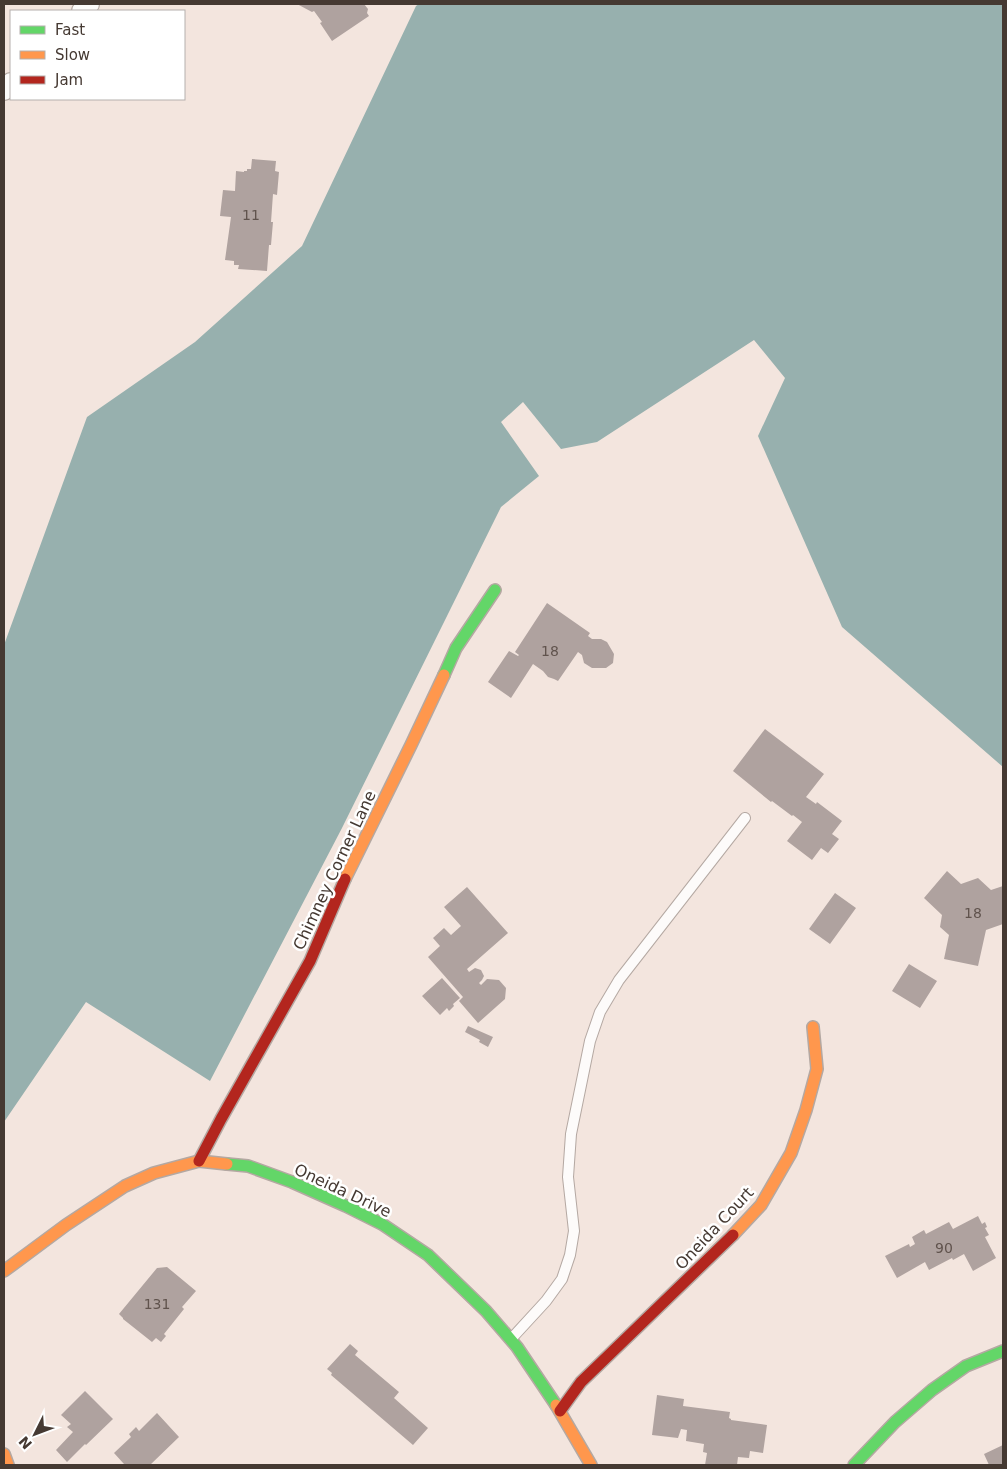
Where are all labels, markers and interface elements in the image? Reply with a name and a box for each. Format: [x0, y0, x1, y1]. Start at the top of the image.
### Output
legend [10, 10, 185, 100]
text: Fast [55, 21, 85, 39]
text: Slow [55, 46, 90, 64]
text: Jam [54, 71, 83, 89]
house number: 11 [242, 207, 260, 223]
house number: 18 [541, 643, 559, 659]
street label: Chimney Corner Lane [289, 788, 380, 953]
house number: 18 [964, 905, 982, 921]
street label: Oneida Drive [291, 1160, 394, 1221]
street label: Oneida Court [671, 1183, 757, 1274]
house number: 90 [935, 1240, 953, 1256]
house number: 131 [144, 1296, 170, 1312]
north arrow [10, 1409, 60, 1459]
text: N [15, 1433, 35, 1452]

